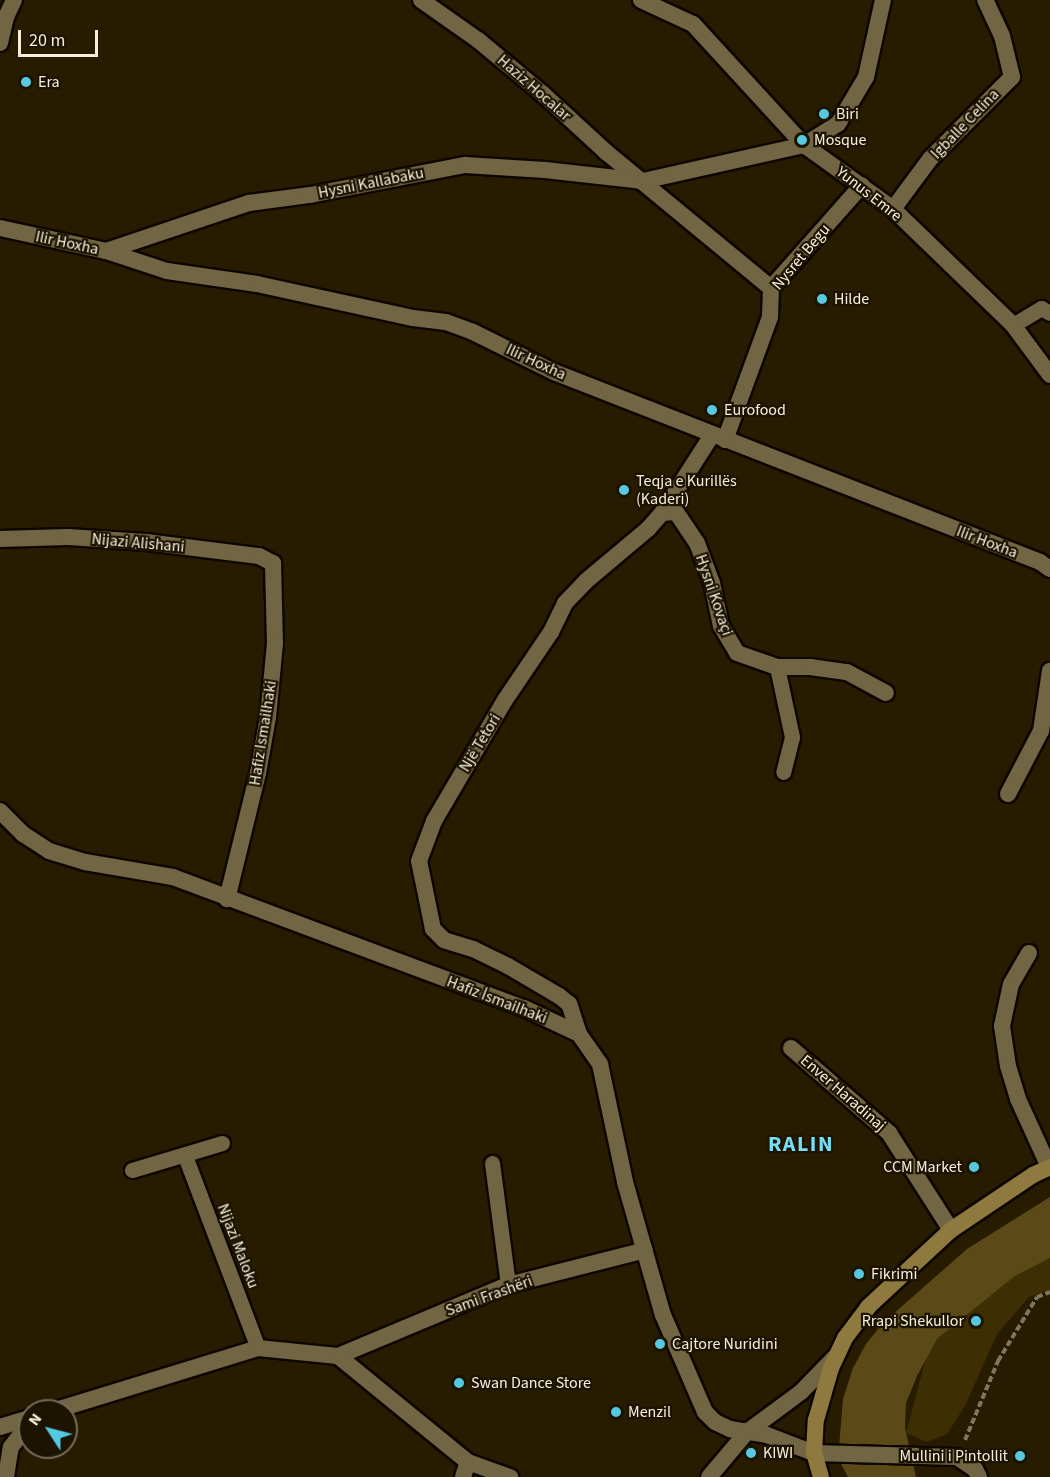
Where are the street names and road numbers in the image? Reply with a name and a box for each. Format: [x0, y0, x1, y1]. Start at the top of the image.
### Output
street label: Haziz Hocalar [493, 51, 575, 125]
street label: Igballe Celina [927, 85, 1003, 163]
street label: Yunus Emre [832, 162, 906, 226]
street label: Hysni Kallabaku [317, 163, 425, 203]
street label: Nysret Begu [768, 220, 834, 294]
street label: Ilir Hoxha [34, 227, 100, 259]
street label: Ilir Hoxha [503, 340, 569, 384]
street label: Ilir Hoxha [954, 522, 1020, 562]
street label: Nijazi Alishani [91, 529, 185, 557]
street label: Hysni Kovaçi [691, 552, 737, 638]
street label: Hafiz Ismailhaki [245, 679, 281, 787]
street label: Një Tetori [455, 711, 505, 775]
street label: Hafiz İsmai̇lhaki [444, 972, 550, 1028]
street label: Enver Haradinaj [796, 1051, 890, 1135]
street label: Nijazi Maloku [213, 1201, 263, 1291]
street label: Sami Frashëri [443, 1271, 535, 1321]

